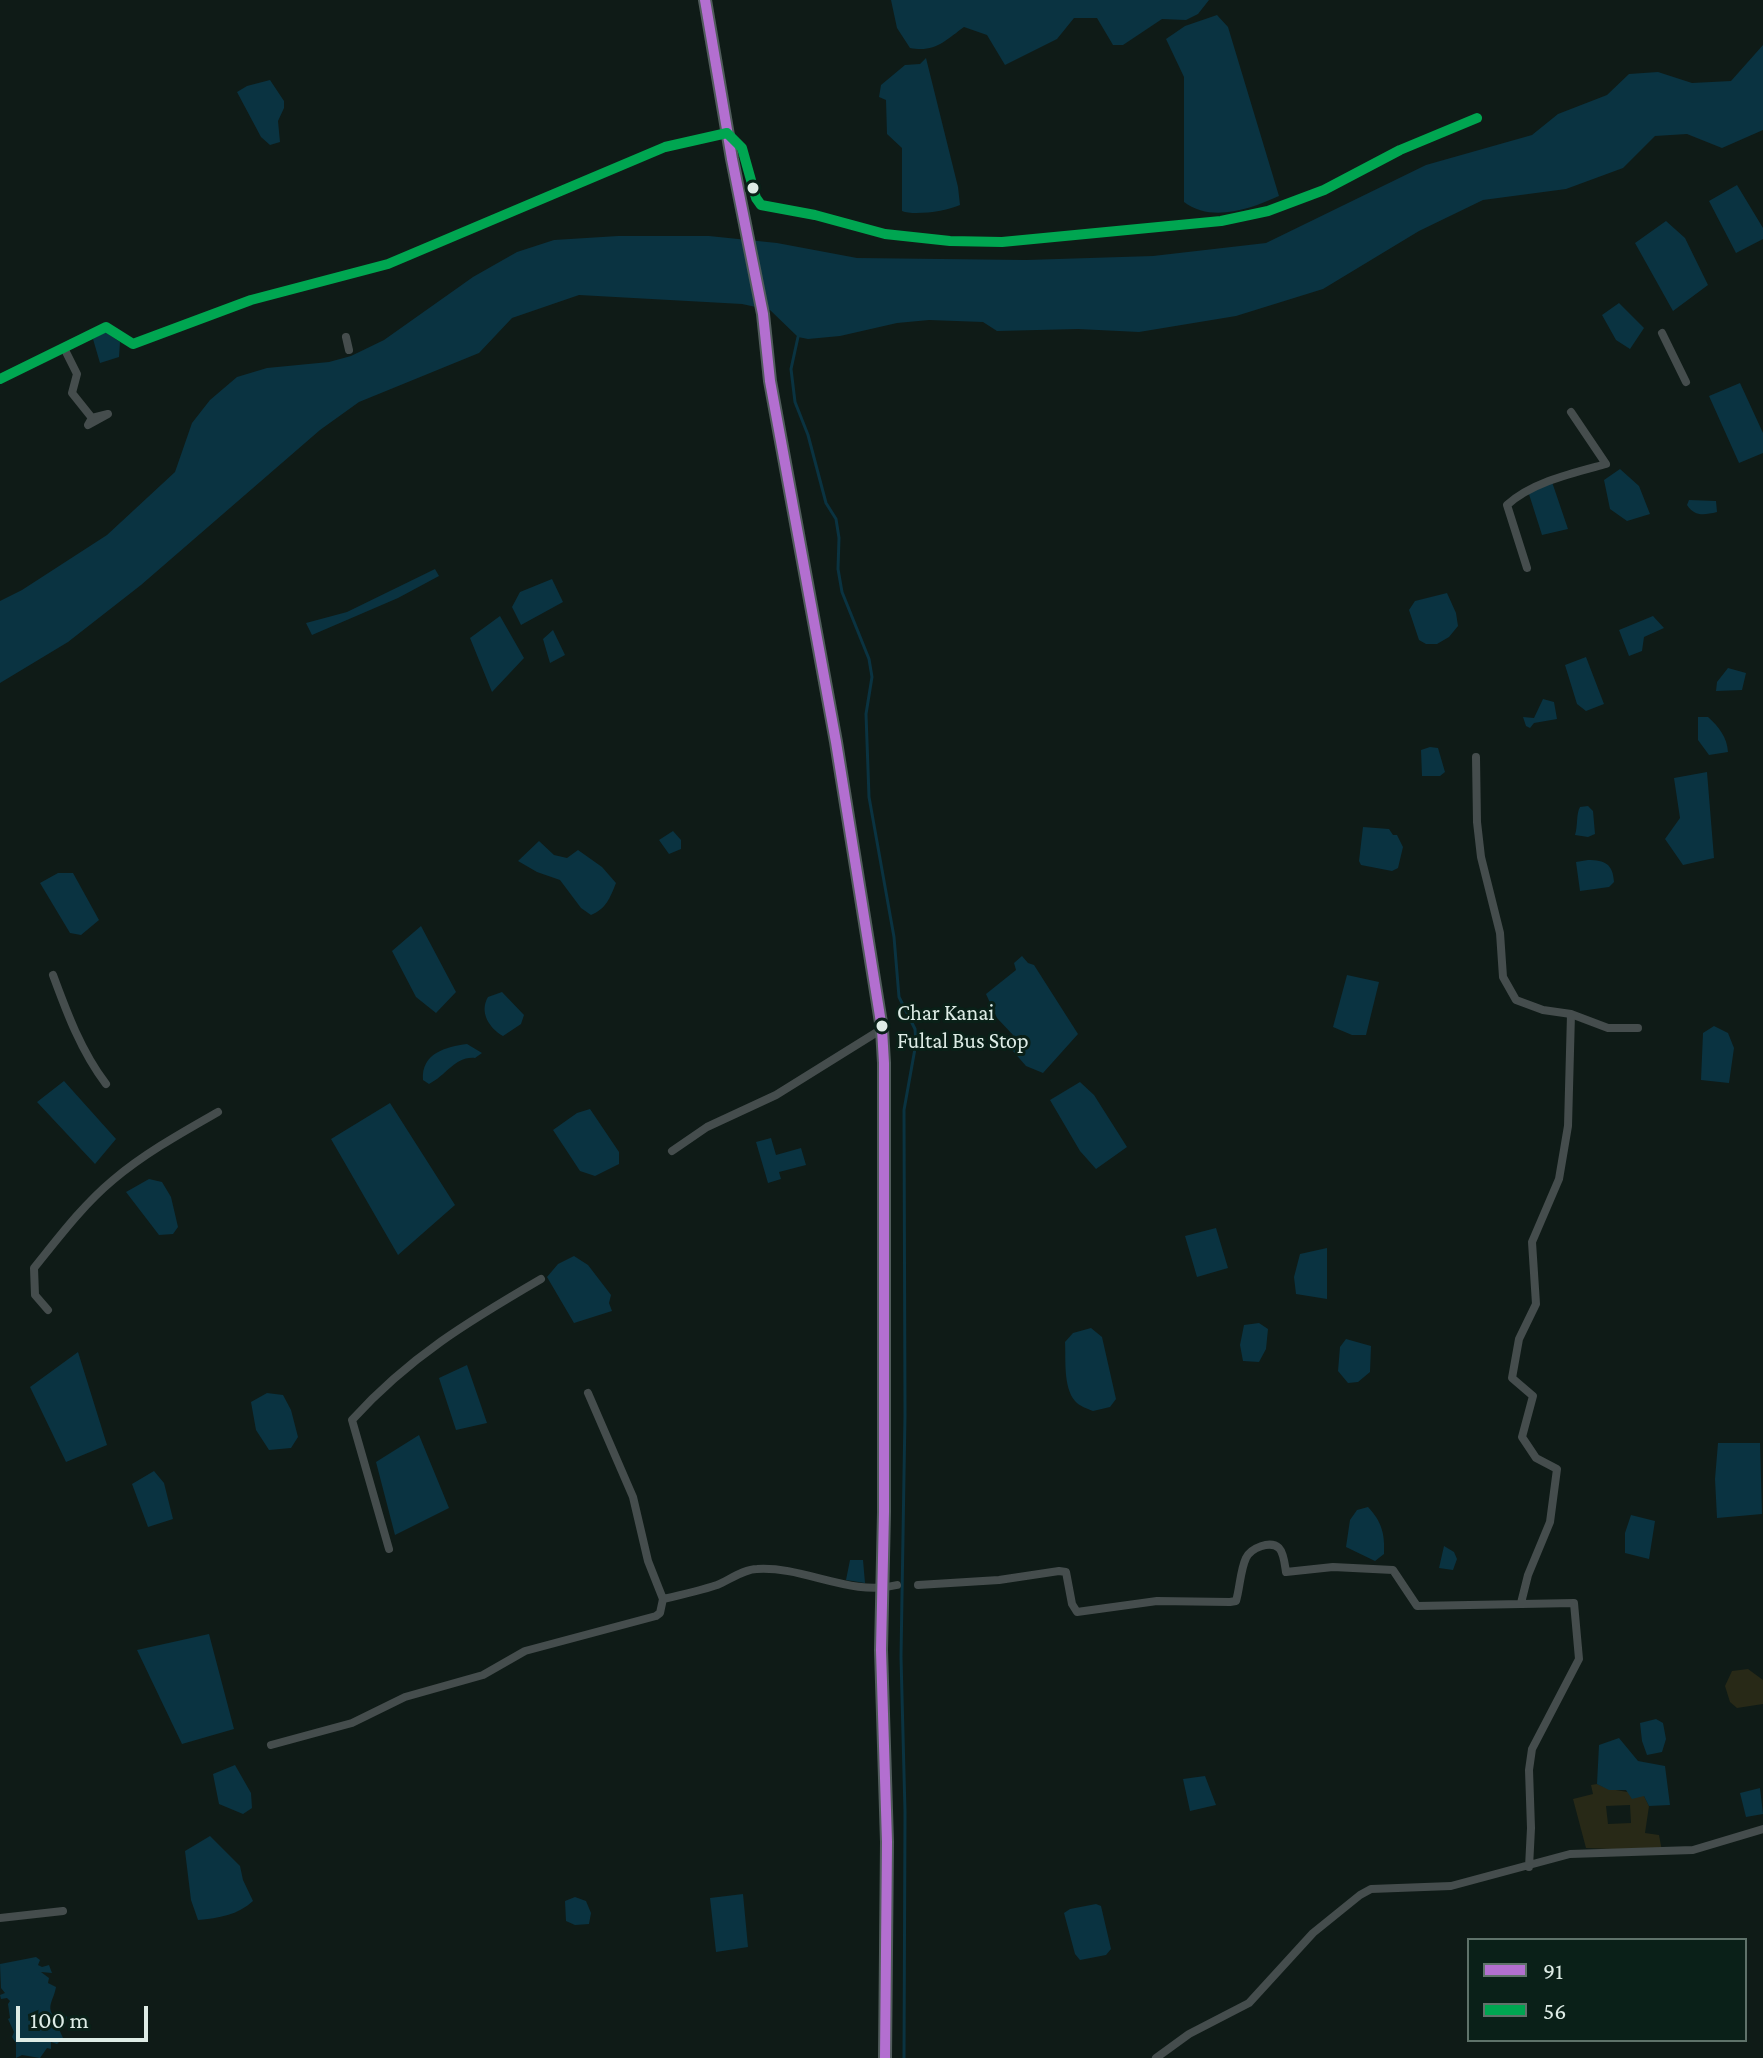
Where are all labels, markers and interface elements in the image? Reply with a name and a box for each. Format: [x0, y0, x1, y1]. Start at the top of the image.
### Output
unlabelled marker [745, 180, 761, 196]
place label: Char Kanai Fultal Bus Stop [897, 1000, 1029, 1052]
marker: Char Kanai Fultal Bus Stop [874, 1018, 890, 1034]
legend [1467, 1938, 1747, 2042]
text: 91 [1543, 1957, 1563, 1984]
scale bar [20, 1990, 152, 2040]
text: 56 [1543, 1997, 1567, 2024]
text: 100 m [30, 2006, 89, 2033]

